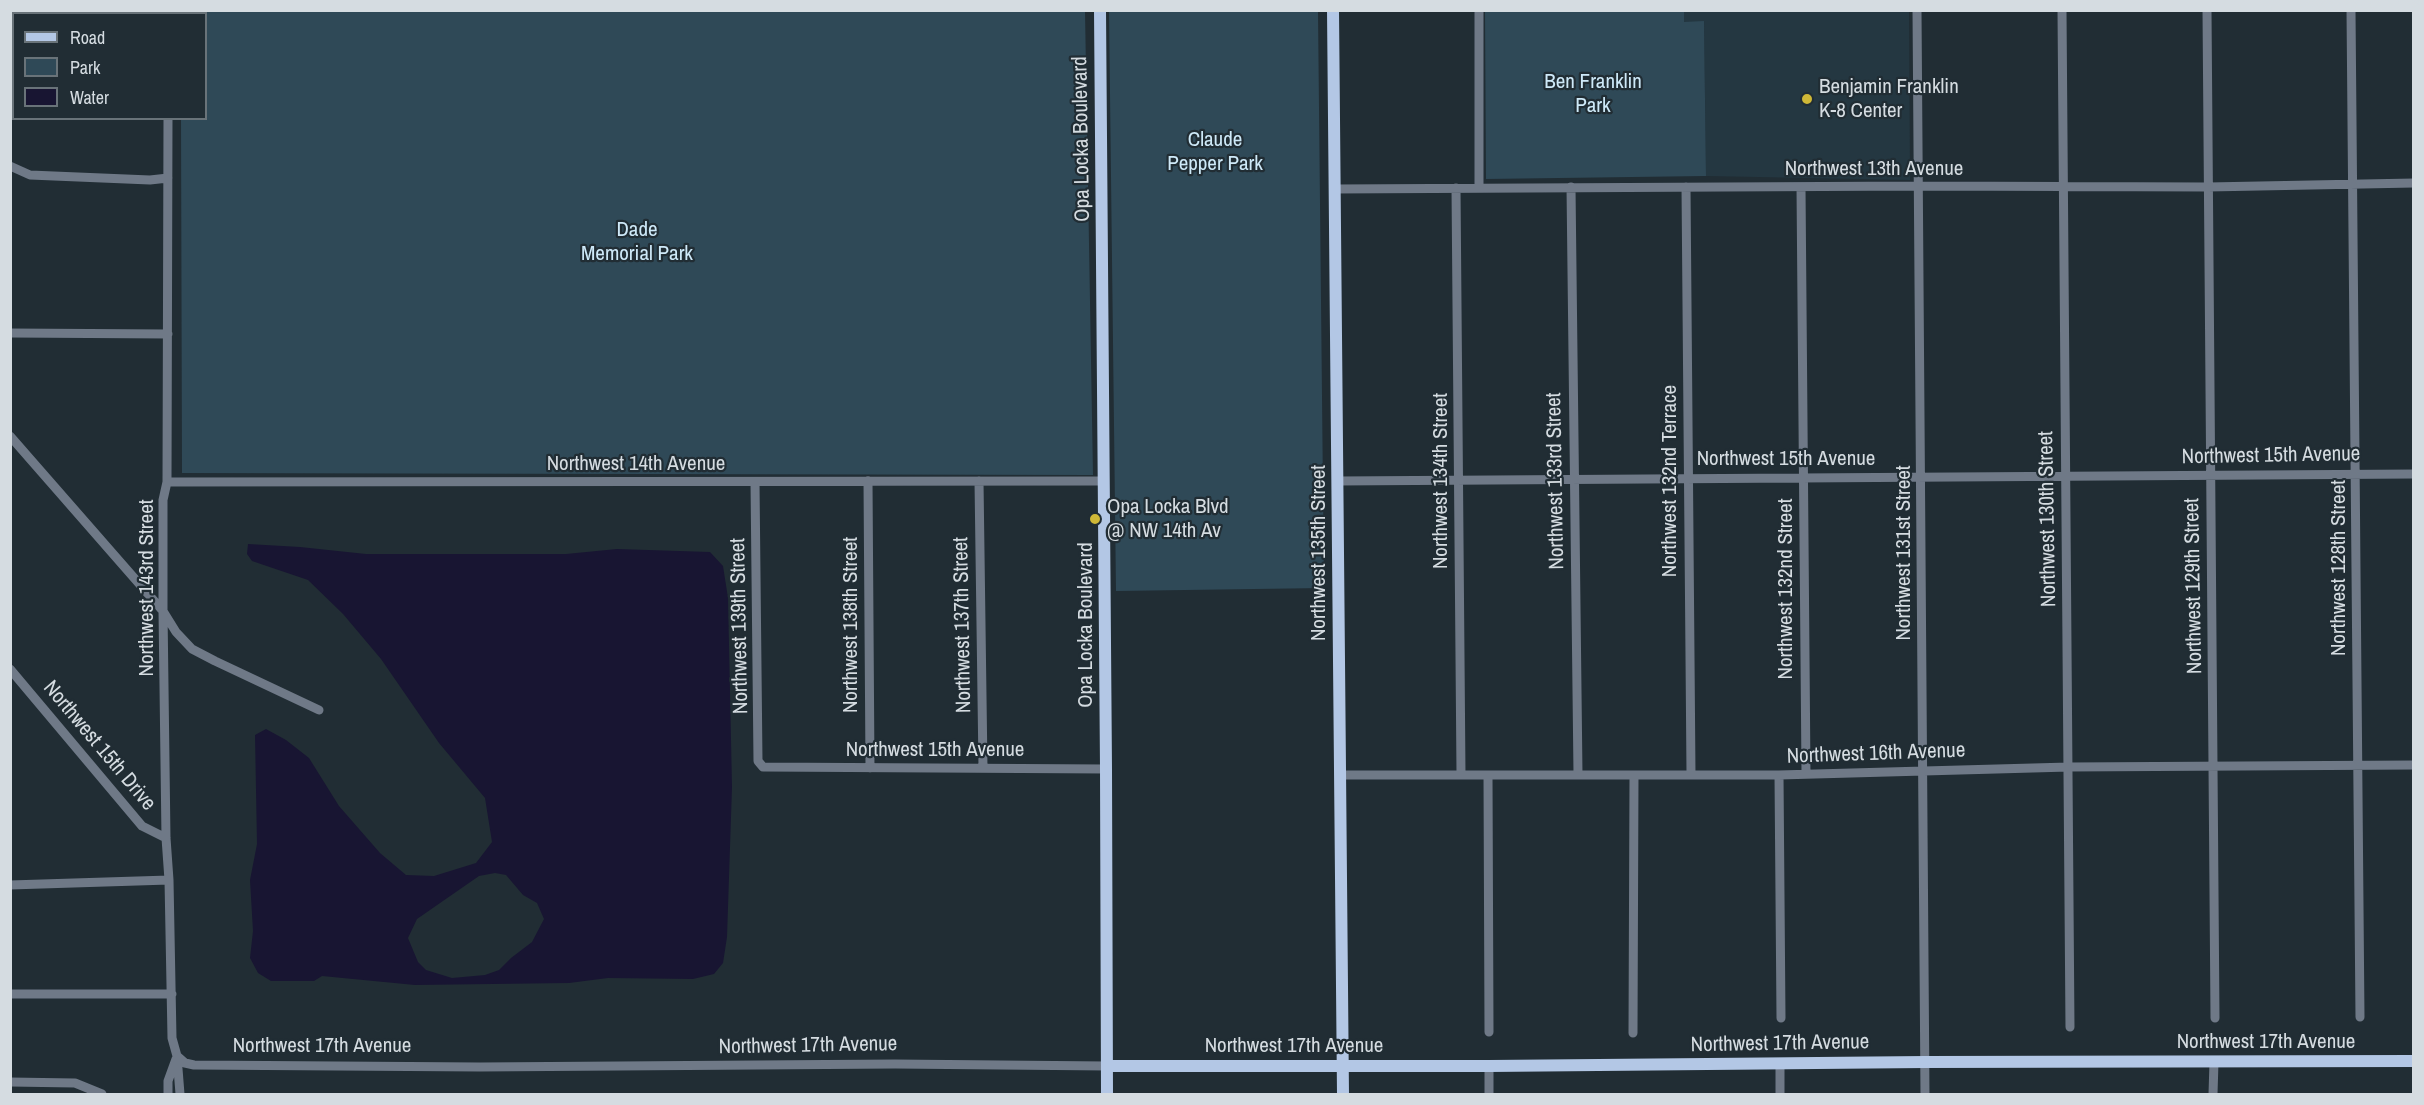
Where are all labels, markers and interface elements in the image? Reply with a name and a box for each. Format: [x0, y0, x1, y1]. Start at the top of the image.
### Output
legend [12, 12, 207, 120]
text: Road [70, 25, 105, 50]
text: Park [70, 55, 100, 80]
street label: Opa Locka Boulevard [1068, 56, 1096, 222]
park label: Ben Franklin Park [1544, 69, 1642, 119]
place label: Benjamin Franklin K-8 Center [1819, 74, 1959, 124]
text: Water [70, 85, 109, 110]
marker: Benjamin Franklin K-8 Center [1800, 92, 1814, 106]
park label: Claude Pepper Park [1167, 127, 1263, 177]
street label: Northwest 13th Avenue [1785, 156, 1963, 182]
park label: Dade Memorial Park [581, 217, 693, 267]
street label: Northwest 132nd Terrace [1657, 385, 1683, 577]
street label: Northwest 133rd Street [1542, 392, 1570, 570]
street label: Northwest 134th Street [1428, 393, 1454, 569]
street label: Northwest 130th Street [2034, 431, 2062, 607]
street label: Northwest 15th Avenue [2181, 442, 2361, 470]
street label: Northwest 15th Avenue [1697, 446, 1875, 472]
street label: Northwest 14th Avenue [547, 451, 725, 477]
street label: Northwest 135th Street [1306, 465, 1332, 641]
street label: Northwest 131st Street [1891, 465, 1917, 641]
street label: Northwest 128th Street [2326, 480, 2352, 656]
place label: Opa Locka Blvd @ NW 14th Av [1107, 494, 1229, 544]
street label: Northwest 129th Street [2180, 498, 2208, 674]
street label: Northwest 143rd Street [134, 499, 160, 677]
street label: Northwest 132nd Street [1773, 499, 1799, 679]
marker: Opa Locka Blvd @ NW 14th Av [1088, 512, 1102, 526]
street label: Northwest 138th Street [838, 537, 864, 713]
street label: Northwest 137th Street [949, 537, 977, 713]
street label: Northwest 139th Street [726, 538, 754, 714]
street label: Opa Locka Boulevard [1073, 542, 1099, 708]
street label: Northwest 15th Drive [37, 676, 161, 816]
street label: Northwest 15th Avenue [846, 737, 1024, 763]
street label: Northwest 16th Avenue [1786, 738, 1966, 770]
street label: Northwest 17th Avenue [2177, 1029, 2355, 1055]
street label: Northwest 17th Avenue [1690, 1030, 1870, 1058]
street label: Northwest 17th Avenue [718, 1032, 898, 1060]
street label: Northwest 17th Avenue [233, 1033, 411, 1059]
street label: Northwest 17th Avenue [1205, 1033, 1383, 1059]

